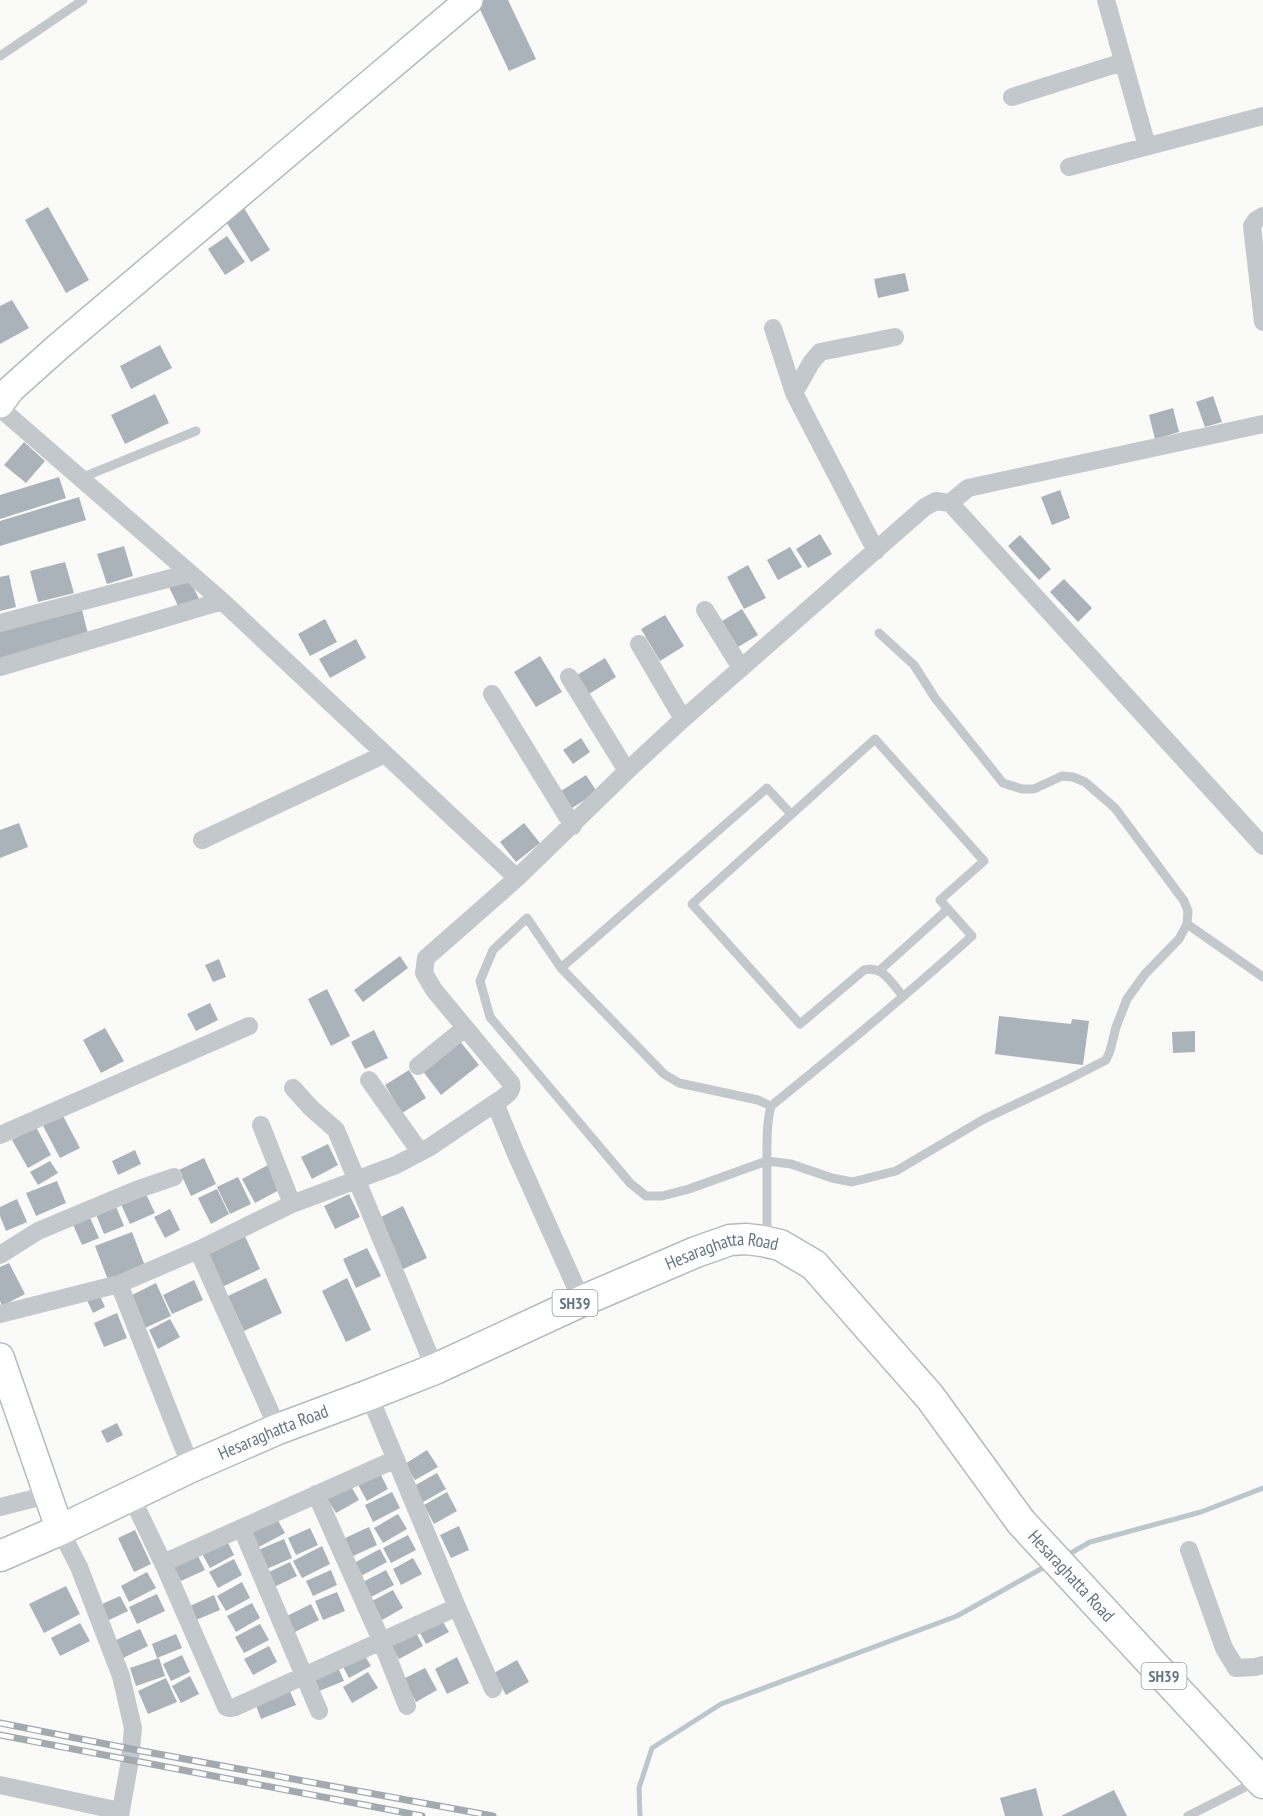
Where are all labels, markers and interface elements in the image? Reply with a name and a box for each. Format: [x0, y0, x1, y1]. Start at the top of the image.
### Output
street label: Hesaraghatta Road [662, 1227, 781, 1275]
road number: SH39 [552, 1290, 598, 1316]
street label: Hesaraghatta Road [214, 1399, 331, 1465]
street label: Hesaraghatta Road [1023, 1525, 1120, 1626]
road number: SH39 [1142, 1663, 1186, 1689]

